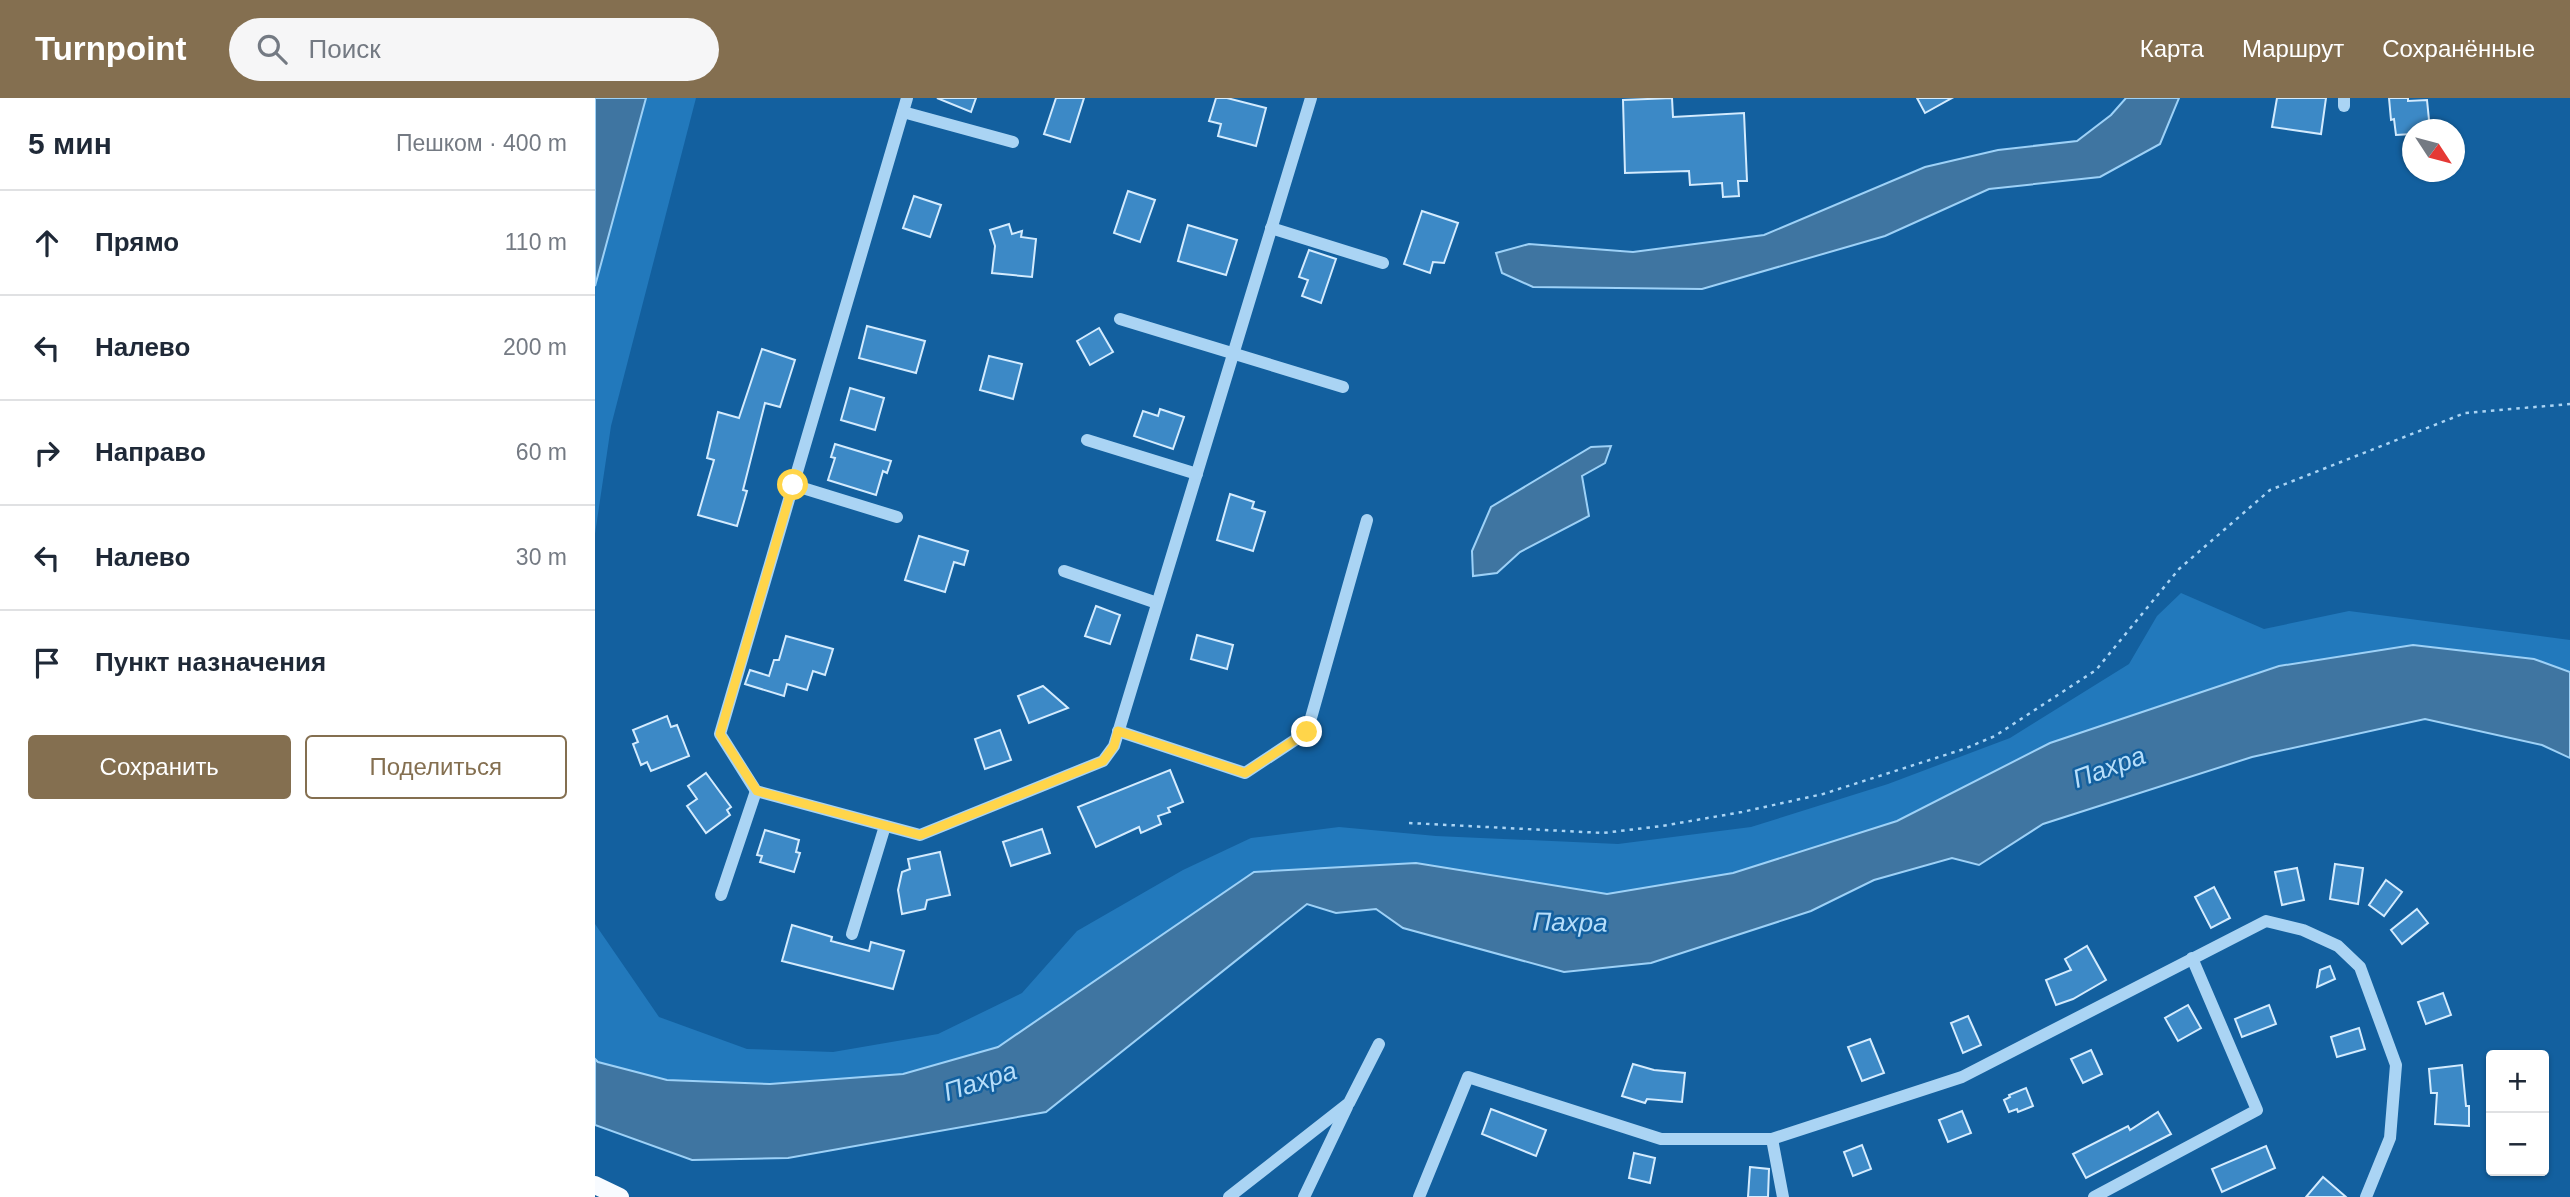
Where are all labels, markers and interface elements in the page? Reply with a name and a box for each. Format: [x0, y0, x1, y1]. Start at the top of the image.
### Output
search box [229, 18, 719, 81]
text: Turnpoint [35, 30, 187, 67]
icon: search [253, 30, 291, 68]
text: Поиск [309, 34, 381, 64]
text: Карта [2140, 35, 2204, 62]
text: Маршрут [2242, 35, 2344, 62]
text: Сохранённые [2382, 35, 2535, 62]
north arrow [2402, 119, 2465, 182]
text: 5 мин [28, 127, 112, 160]
text: Пешком · 400 m [396, 130, 567, 156]
icon: ahead [28, 224, 66, 262]
text: Прямо [95, 227, 179, 257]
text: 110 m [505, 229, 567, 255]
icon: left [28, 329, 66, 367]
text: Налево [95, 332, 190, 362]
text: 200 m [503, 334, 567, 360]
icon: right [28, 434, 66, 472]
text: Направо [95, 437, 206, 467]
text: 60 m [516, 439, 567, 465]
route start [777, 469, 808, 500]
icon: left [28, 539, 66, 577]
text: Налево [95, 542, 190, 572]
text: 30 m [516, 544, 567, 570]
icon: arrive [28, 644, 66, 682]
text: Пункт назначения [95, 647, 326, 677]
route end [1291, 716, 1322, 747]
button: Сохранить [28, 735, 291, 799]
button: Поделиться [305, 735, 567, 799]
water label: Пахра [2069, 740, 2149, 794]
water label: Пахра [1532, 906, 1608, 938]
map controls [2486, 1050, 2549, 1176]
button: + [2486, 1050, 2549, 1113]
water label: Пахра [940, 1055, 1020, 1107]
button: − [2486, 1113, 2549, 1176]

